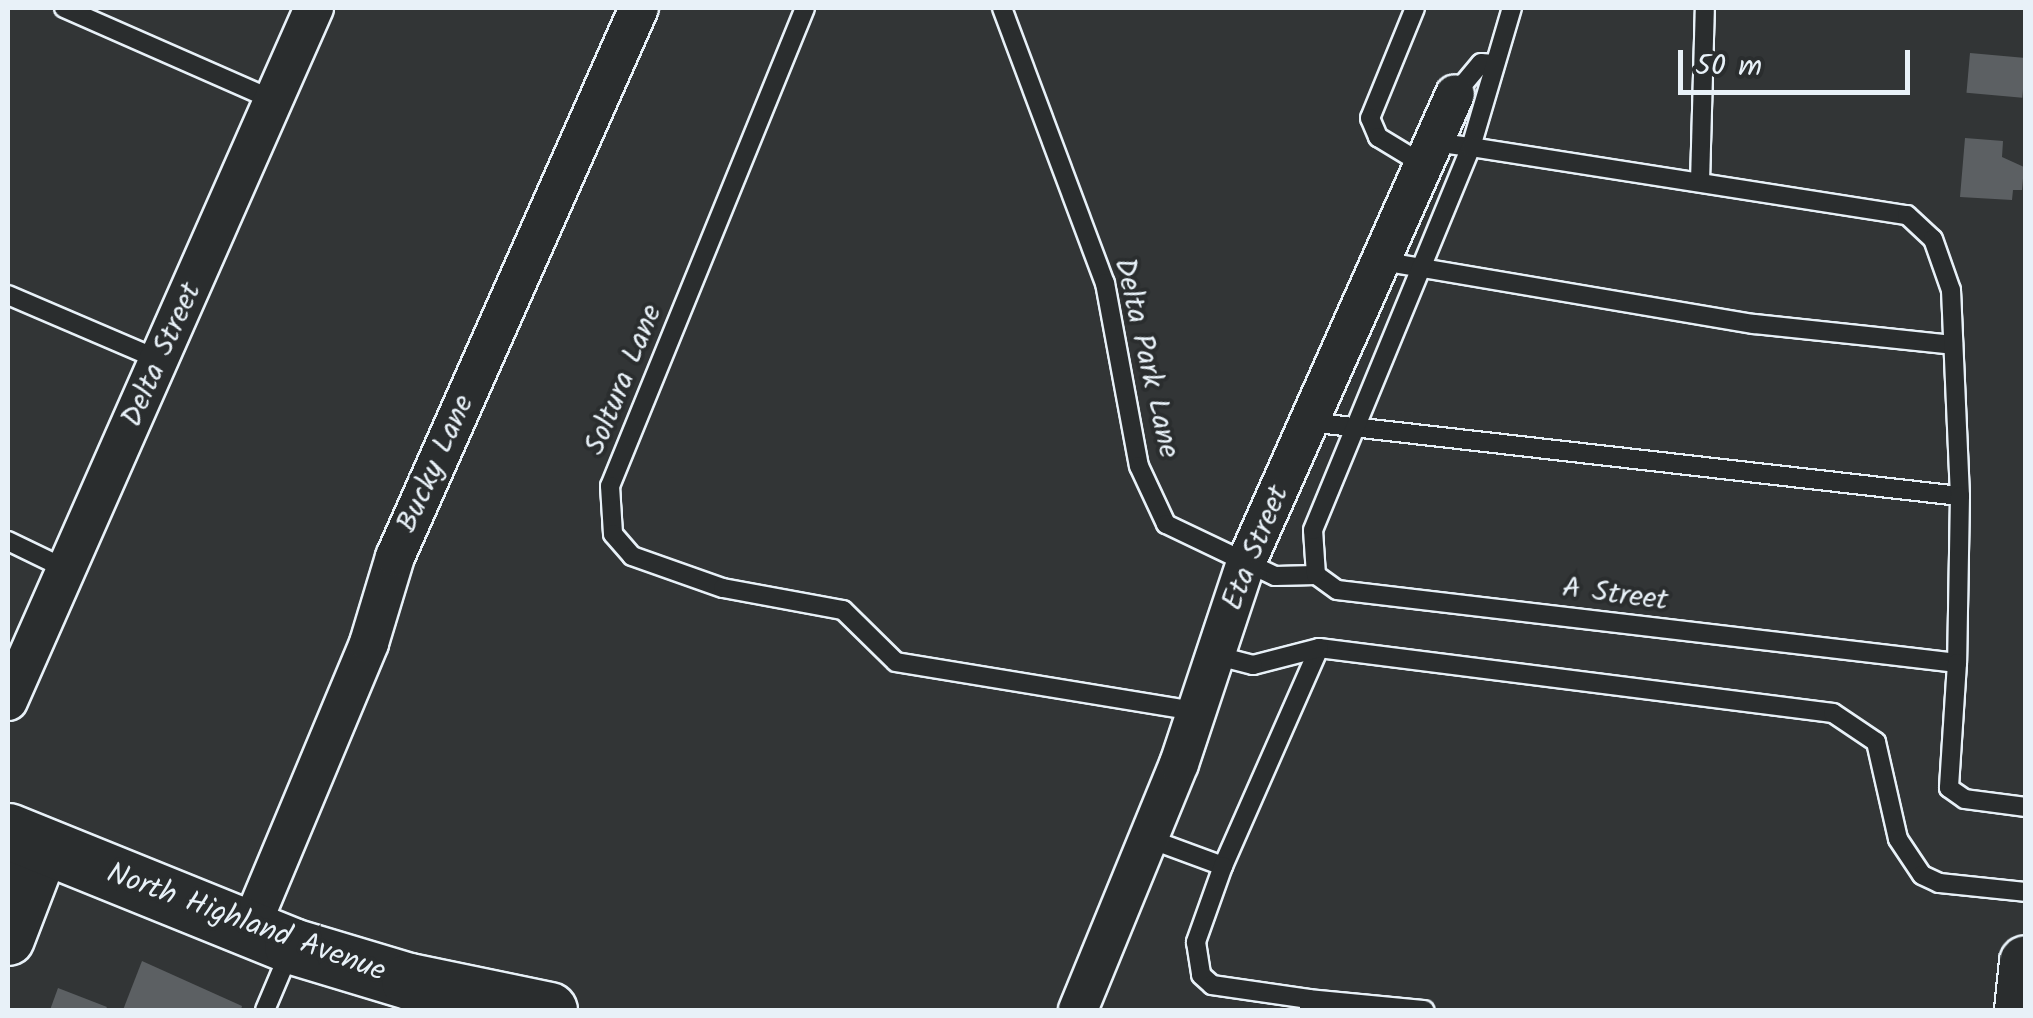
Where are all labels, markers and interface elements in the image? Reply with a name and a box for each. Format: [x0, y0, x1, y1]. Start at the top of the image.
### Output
scale bar [1683, 30, 1916, 92]
text: 50 m [1695, 43, 1762, 91]
street label: Delta Park Lane [1105, 254, 1187, 462]
street label: Delta Street [114, 277, 210, 433]
street label: Soltura Lane [578, 300, 670, 460]
street label: Bucky Lane [390, 390, 482, 538]
street label: Eta Street [1215, 480, 1297, 616]
street label: A Street [1560, 571, 1670, 619]
street label: North Highland Avenue [102, 856, 390, 990]

